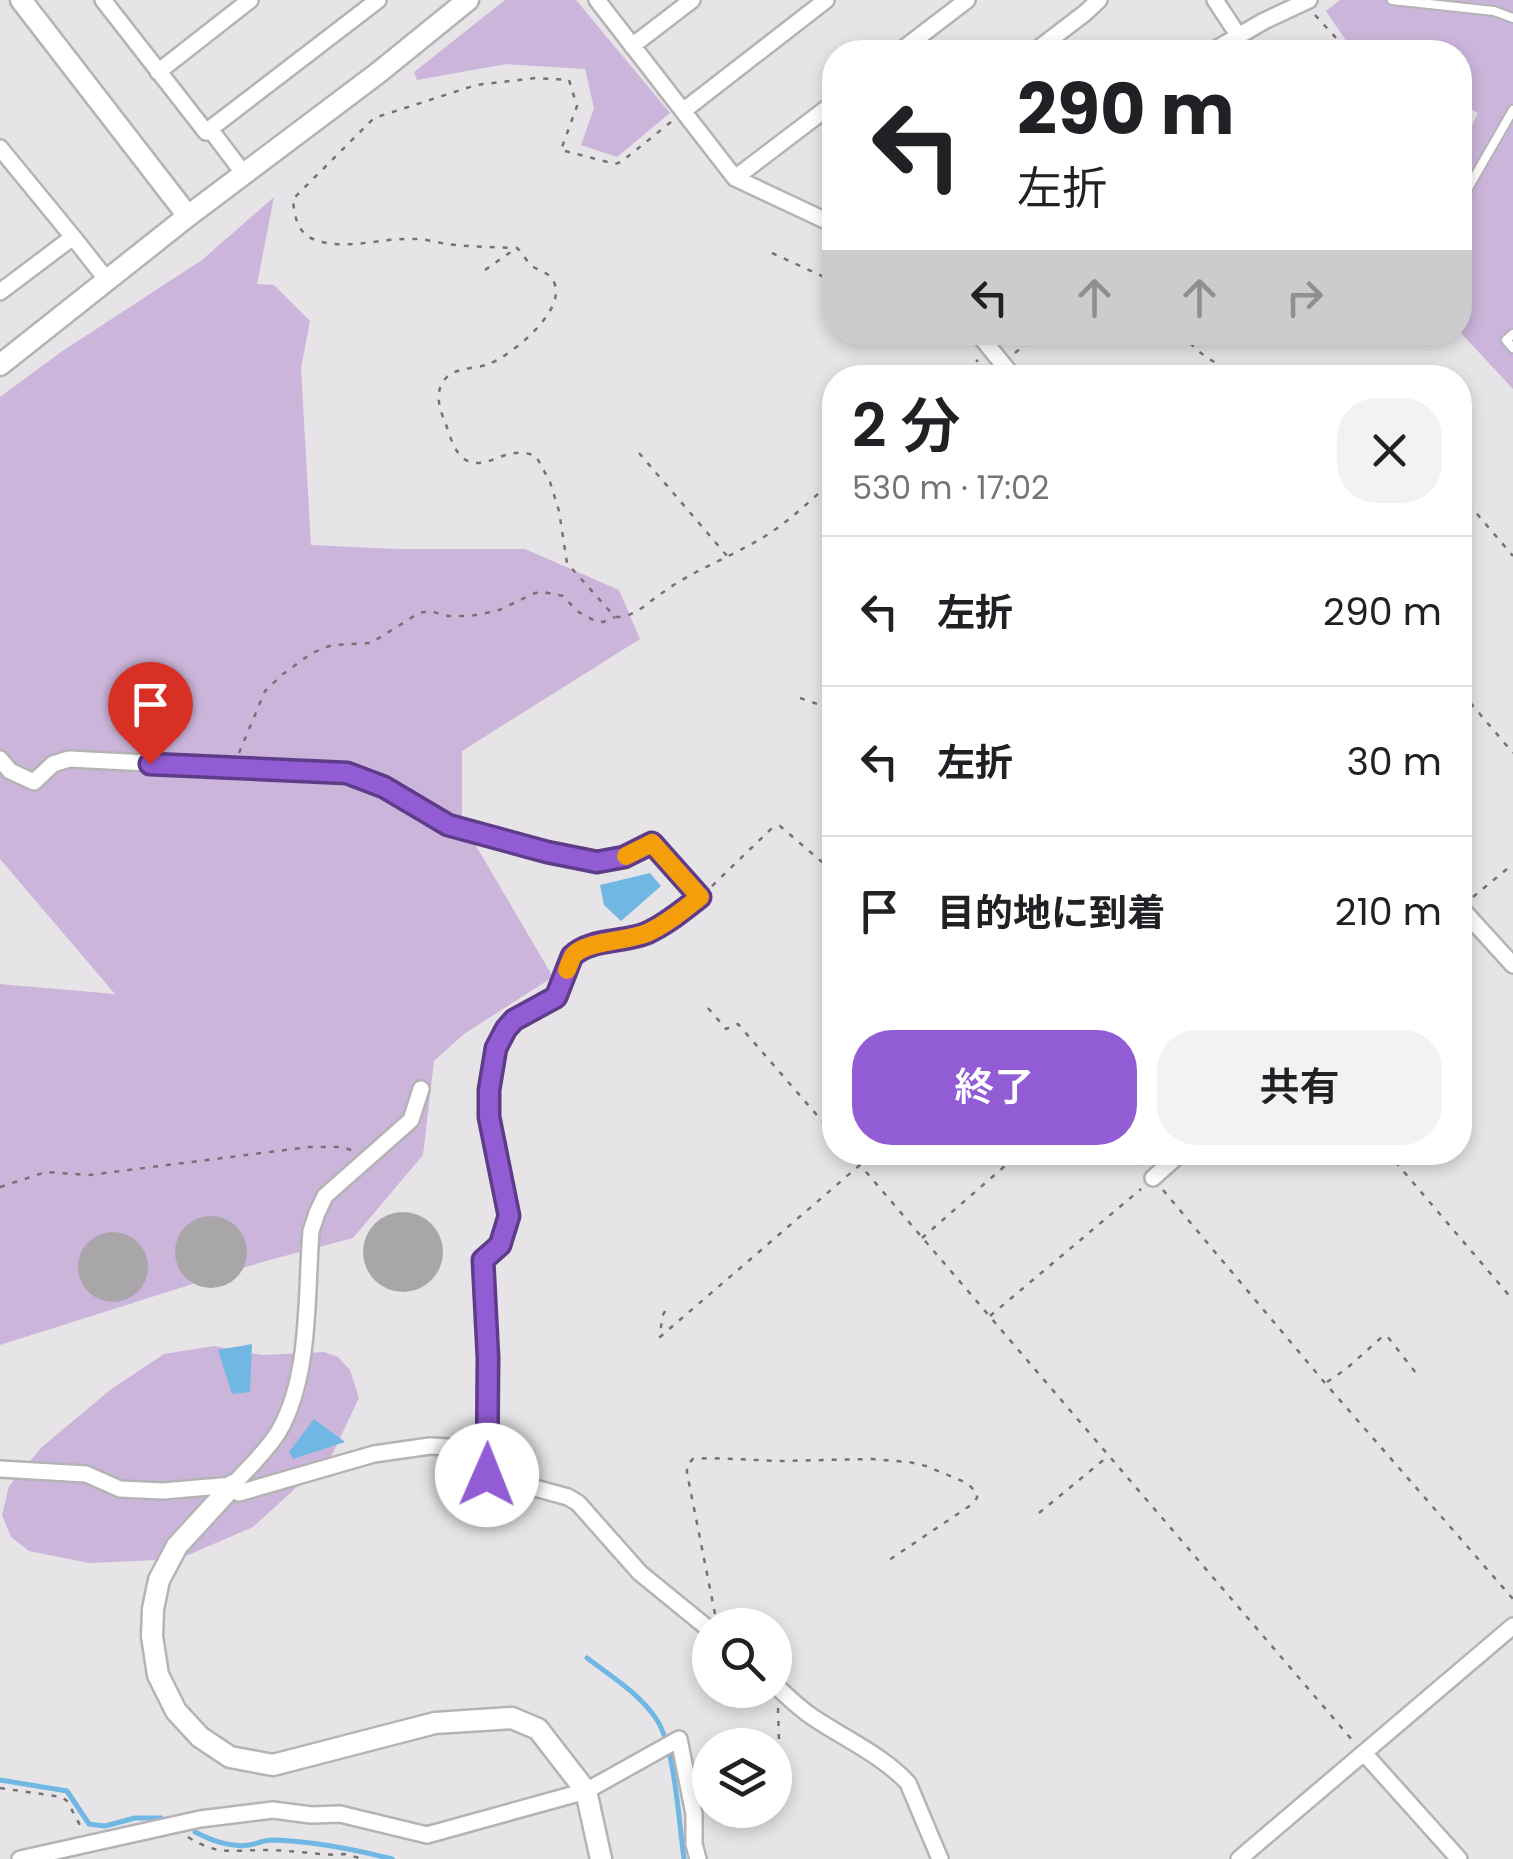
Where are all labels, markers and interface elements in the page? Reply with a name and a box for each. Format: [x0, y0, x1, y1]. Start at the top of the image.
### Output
text: 290 m [1017, 60, 1235, 159]
icon: left [852, 80, 982, 210]
text: 左折 [1017, 157, 1107, 220]
icon: left [962, 270, 1017, 325]
icon: ahead [1067, 270, 1122, 325]
icon: ahead [1172, 270, 1227, 325]
icon: right [1277, 270, 1332, 325]
text: 2 分 [852, 384, 961, 468]
button: close [1337, 398, 1442, 503]
text: 530 m · 17:02 [852, 465, 1049, 510]
icon: left [852, 584, 907, 639]
text: 290 m [1323, 585, 1442, 638]
text: 左折 [937, 586, 1013, 639]
pin [108, 662, 193, 765]
icon: arrive [123, 677, 178, 732]
icon: left [852, 734, 907, 789]
text: 30 m [1346, 735, 1442, 788]
text: 左折 [937, 736, 1013, 789]
icon: arrive [852, 884, 907, 939]
text: 210 m [1335, 885, 1442, 938]
text: 目的地に到着 [937, 886, 1165, 939]
button: 終了 [852, 1030, 1137, 1145]
button: 共有 [1157, 1030, 1442, 1145]
position arrow [435, 1423, 539, 1527]
map controls [692, 1608, 792, 1828]
button: search [692, 1608, 792, 1708]
button: layers [692, 1728, 792, 1828]

